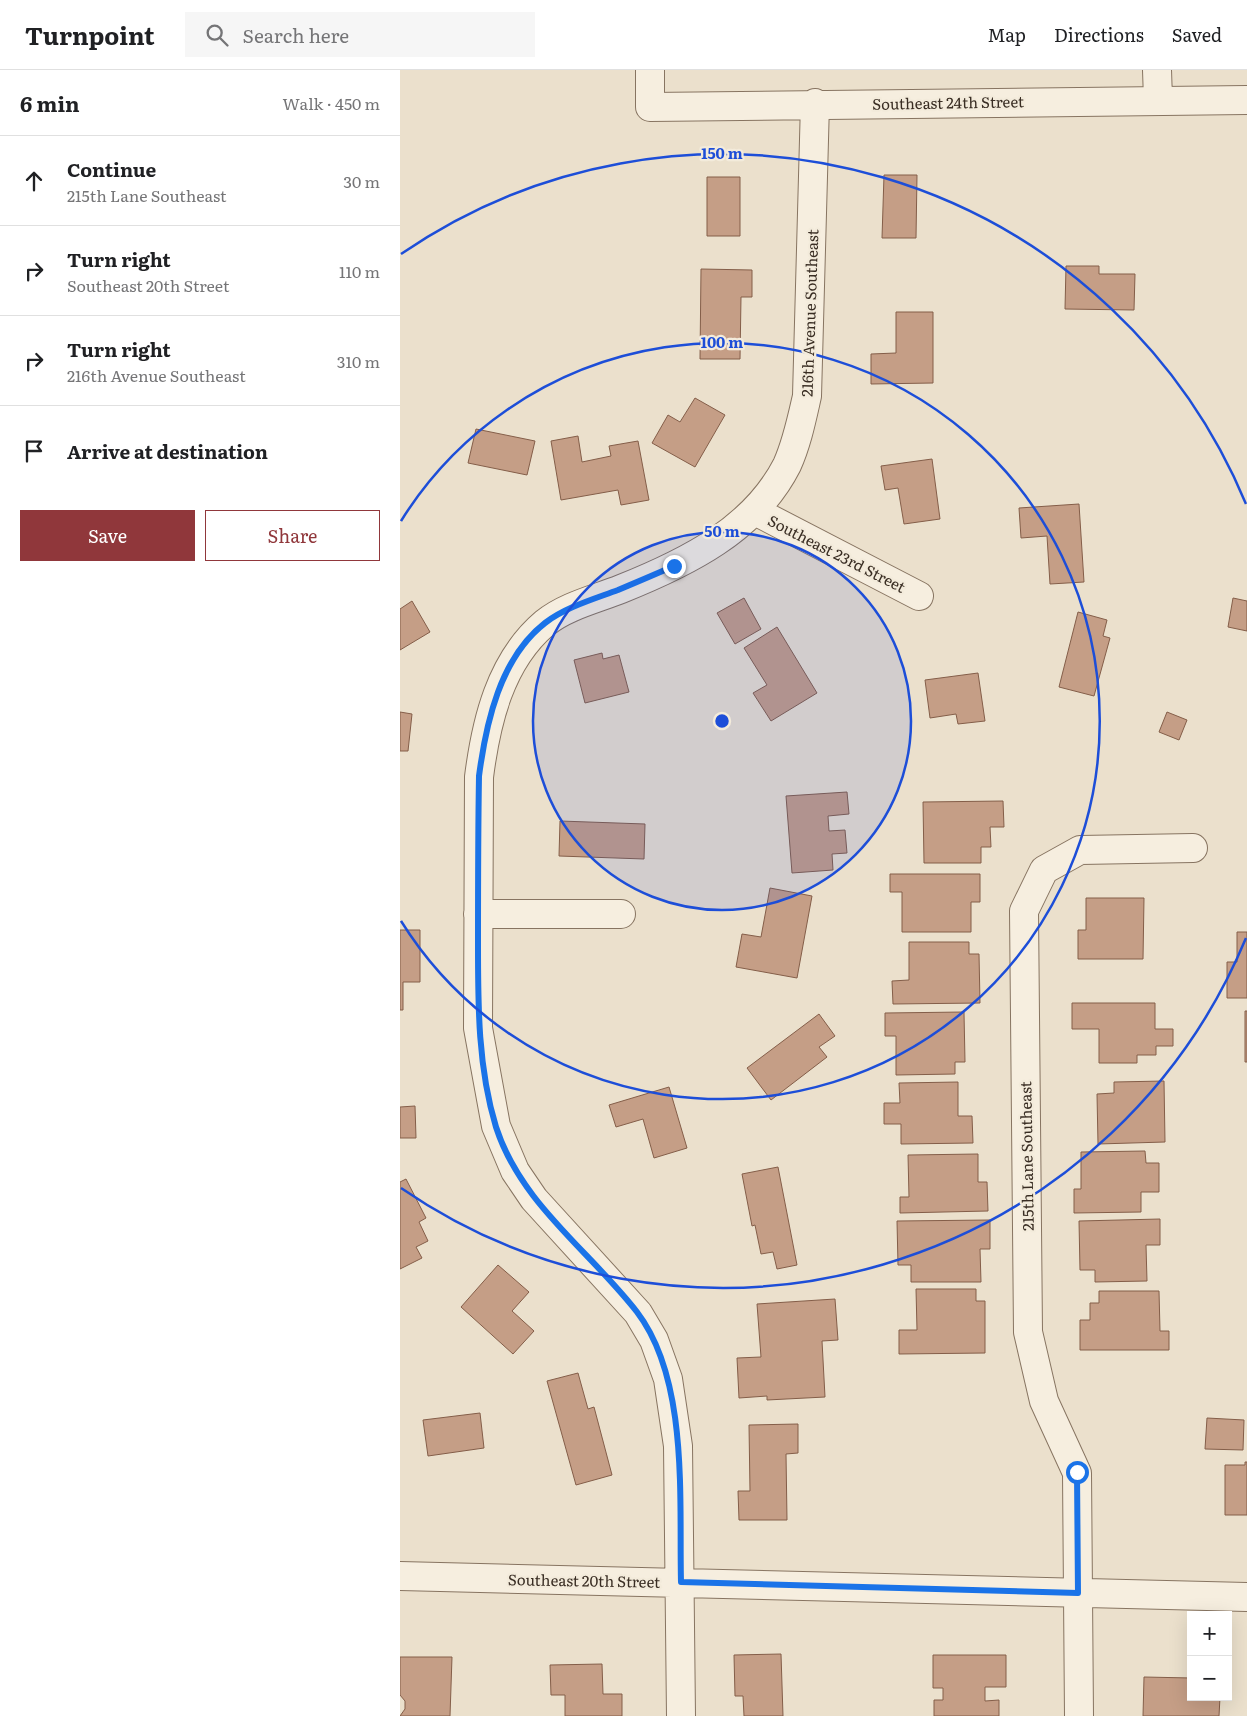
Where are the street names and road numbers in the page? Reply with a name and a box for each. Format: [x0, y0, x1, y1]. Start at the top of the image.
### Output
street label: Southeast 24th Street [872, 89, 1024, 115]
street label: 216th Avenue Southeast [795, 229, 823, 397]
street label: Southeast 23rd Street [764, 508, 910, 598]
street label: 215th Lane Southeast [1013, 1081, 1039, 1231]
street label: Southeast 20th Street [508, 1567, 660, 1593]

